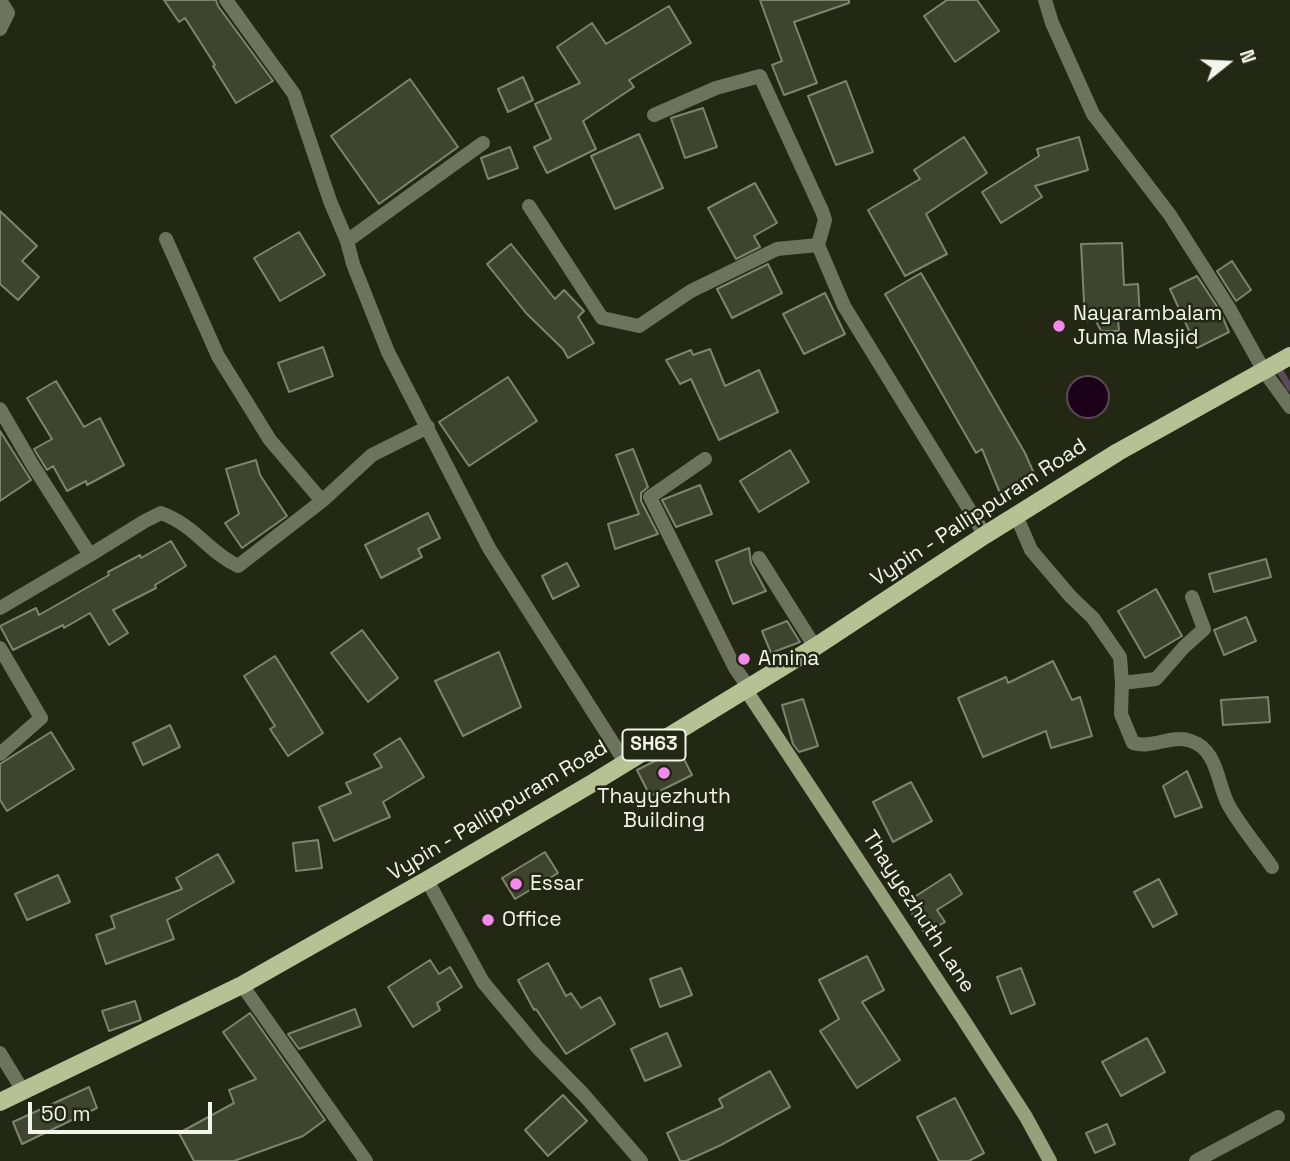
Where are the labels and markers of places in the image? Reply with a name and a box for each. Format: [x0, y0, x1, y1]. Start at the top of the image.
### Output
place label: Nayarambalam Juma Masjid [1073, 301, 1222, 351]
marker: Nayarambalam Juma Masjid [1051, 318, 1067, 334]
place label: Amina [758, 646, 819, 672]
marker: Amina [736, 651, 752, 667]
marker: Thayyezhuth Building [656, 765, 672, 781]
place label: Thayyezhuth Building [597, 784, 731, 834]
place label: Essar [530, 871, 584, 897]
marker: Essar [508, 876, 524, 892]
place label: Office [502, 907, 562, 933]
marker: Office [480, 912, 496, 928]

